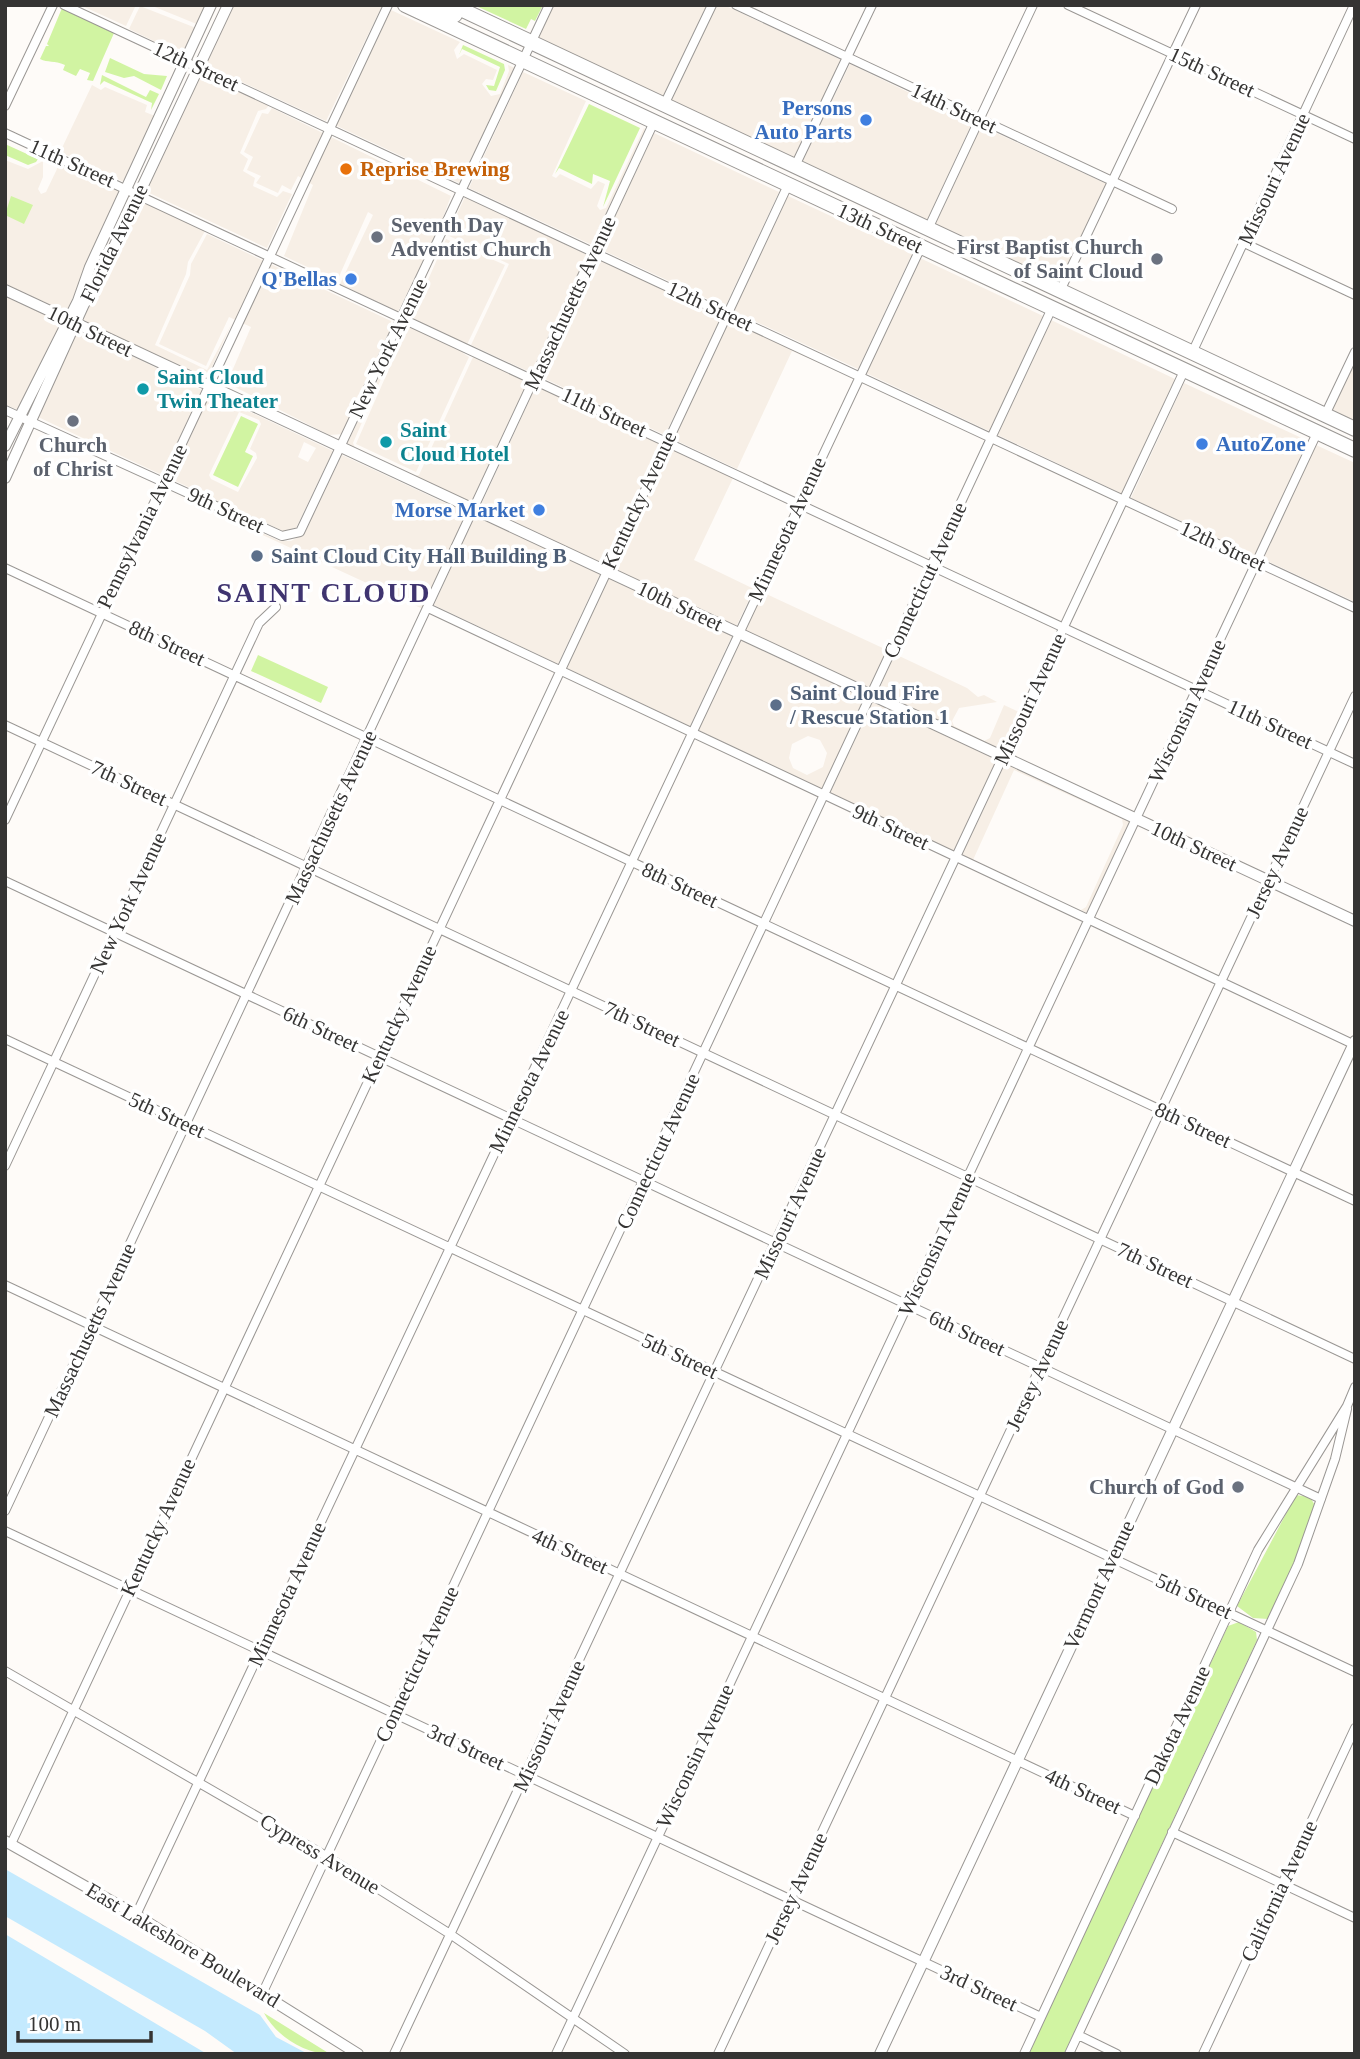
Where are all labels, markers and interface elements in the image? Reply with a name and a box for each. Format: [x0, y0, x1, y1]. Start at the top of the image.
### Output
street label: 12th Street [149, 36, 243, 96]
street label: 15th Street [1165, 42, 1259, 102]
street label: 14th Street [907, 78, 1001, 138]
place label: Persons Auto Parts [755, 96, 852, 144]
street label: Missouri Avenue [1233, 109, 1315, 249]
marker: Persons Auto Parts [858, 112, 874, 128]
street label: 11th Street [26, 134, 118, 192]
place label: Reprise Brewing [360, 157, 510, 181]
marker: Reprise Brewing [338, 161, 354, 177]
street label: Florida Avenue [75, 180, 153, 306]
street label: 13th Street [833, 198, 927, 258]
street label: Massachusetts Avenue [519, 212, 621, 394]
place label: Seventh Day Adventist Church [391, 213, 551, 261]
marker: Seventh Day Adventist Church [369, 229, 385, 245]
place label: First Baptist Church of Saint Cloud [957, 235, 1143, 283]
marker: First Baptist Church of Saint Cloud [1149, 251, 1165, 267]
place label: Q'Bellas [261, 267, 337, 291]
marker: Q'Bellas [343, 271, 359, 287]
street label: New York Avenue [344, 274, 432, 422]
street label: 12th Street [663, 276, 757, 336]
street label: 10th Street [44, 300, 137, 362]
place label: Saint Cloud Twin Theater [157, 365, 278, 413]
marker: Saint Cloud Twin Theater [135, 381, 151, 397]
street label: 11th Street [558, 382, 650, 442]
marker: Church of Christ [65, 413, 81, 429]
place label: Saint Cloud Hotel [400, 418, 509, 466]
street label: Kentucky Avenue [597, 427, 681, 573]
place label: AutoZone [1216, 432, 1306, 456]
place label: Church of Christ [33, 433, 113, 481]
marker: Saint Cloud Hotel [378, 434, 394, 450]
marker: AutoZone [1194, 436, 1210, 452]
street label: Pennsylvania Avenue [92, 440, 192, 612]
street label: Minnesota Avenue [743, 453, 831, 605]
street label: 9th Street [184, 482, 268, 538]
place label: Morse Market [395, 498, 525, 522]
street label: Connecticut Avenue [878, 498, 972, 662]
marker: Morse Market [531, 502, 547, 518]
street label: 12th Street [1176, 516, 1270, 576]
place label: Saint Cloud City Hall Building B [271, 544, 567, 568]
marker: Saint Cloud City Hall Building B [249, 548, 265, 564]
street label: 10th Street [633, 576, 727, 636]
district label: SAINT CLOUD [216, 577, 432, 608]
street label: 8th Street [125, 615, 209, 671]
street label: Missouri Avenue [989, 629, 1071, 769]
street label: Wisconsin Avenue [1143, 635, 1231, 787]
place label: Saint Cloud Fire / Rescue Station 1 [789, 681, 949, 729]
street label: 11th Street [1224, 694, 1316, 754]
marker: Saint Cloud Fire / Rescue Station 1 [768, 697, 784, 713]
street label: Massachusetts Avenue [280, 726, 382, 908]
street label: 7th Street [87, 755, 171, 811]
street label: 9th Street [849, 799, 933, 855]
street label: Jersey Avenue [1241, 802, 1313, 922]
street label: 10th Street [1147, 816, 1241, 876]
street label: New York Avenue [85, 829, 171, 977]
street label: 8th Street [638, 857, 722, 913]
street label: Kentucky Avenue [357, 941, 441, 1087]
street label: 7th Street [600, 996, 684, 1052]
street label: 6th Street [279, 1001, 363, 1057]
street label: Minnesota Avenue [484, 1005, 574, 1157]
street label: Connecticut Avenue [611, 1069, 705, 1233]
street label: 5th Street [125, 1087, 209, 1143]
street label: 8th Street [1151, 1097, 1235, 1153]
street label: Missouri Avenue [749, 1143, 831, 1283]
street label: Wisconsin Avenue [893, 1168, 981, 1320]
street label: 7th Street [1113, 1237, 1197, 1293]
street label: Massachusetts Avenue [39, 1239, 141, 1421]
street label: 6th Street [925, 1305, 1009, 1361]
street label: Jersey Avenue [1001, 1315, 1073, 1435]
street label: 5th Street [638, 1328, 722, 1384]
street label: Kentucky Avenue [116, 1454, 200, 1600]
place label: Church of God [1089, 1475, 1224, 1499]
marker: Church of God [1230, 1479, 1246, 1495]
street label: Vermont Avenue [1059, 1516, 1139, 1654]
street label: Minnesota Avenue [243, 1518, 331, 1670]
street label: 4th Street [528, 1523, 612, 1579]
street label: 5th Street [1152, 1568, 1236, 1624]
street label: Connecticut Avenue [370, 1582, 464, 1746]
street label: Missouri Avenue [508, 1656, 590, 1796]
street label: Dakota Avenue [1139, 1662, 1215, 1788]
street label: Wisconsin Avenue [651, 1680, 739, 1832]
street label: 3rd Street [424, 1719, 508, 1775]
street label: 4th Street [1041, 1763, 1125, 1819]
street label: Cypress Avenue [256, 1809, 384, 1899]
street label: California Avenue [1236, 1817, 1322, 1965]
street label: Jersey Avenue [760, 1828, 832, 1948]
street label: East Lakeshore Boulevard [82, 1878, 285, 2013]
street label: 3rd Street [937, 1960, 1021, 2016]
scale bar [18, 2000, 150, 2044]
text: 100 m [28, 2012, 81, 2036]

